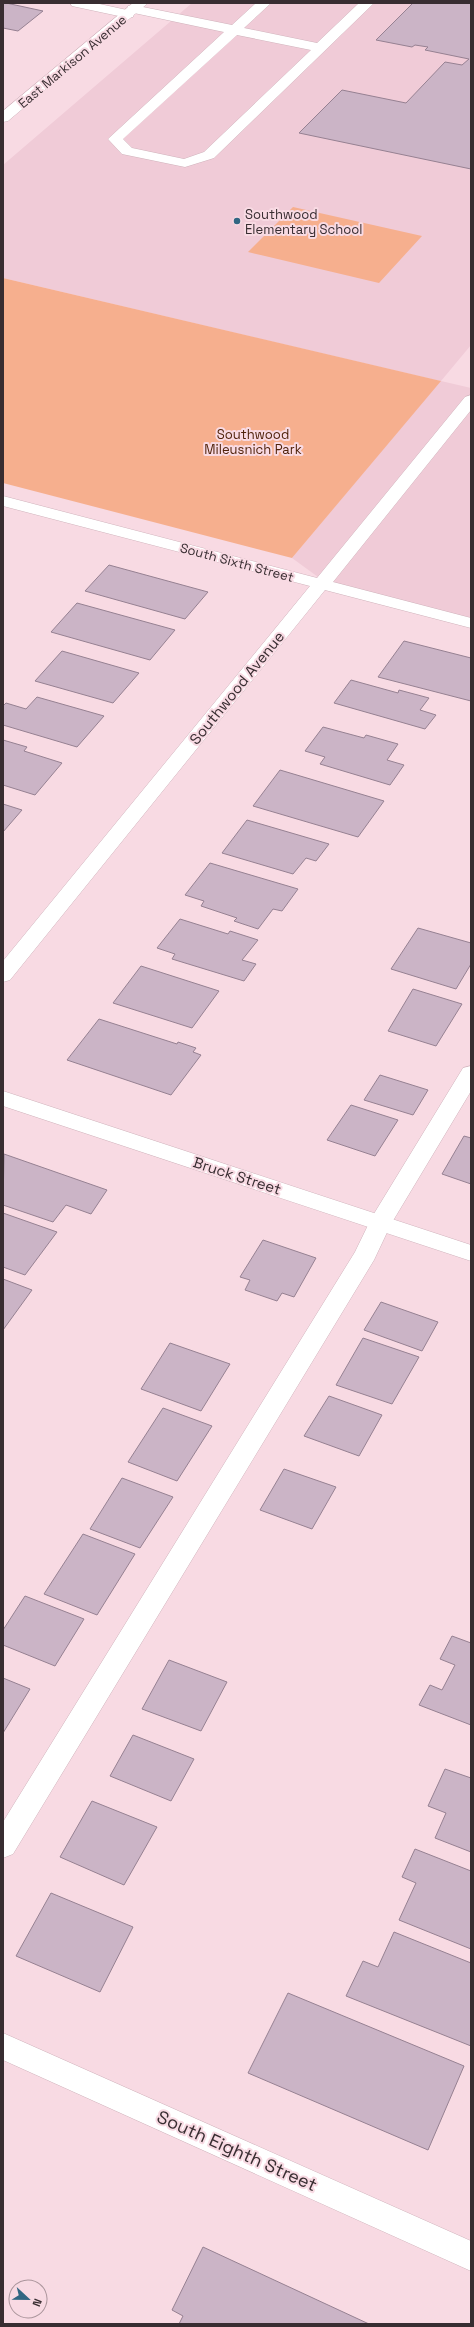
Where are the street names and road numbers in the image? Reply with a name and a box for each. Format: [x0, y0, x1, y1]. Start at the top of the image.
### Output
street label: East Markison Avenue [15, 11, 130, 112]
street label: South Sixth Street [178, 539, 296, 586]
street label: Southwood Avenue [185, 627, 288, 748]
street label: Bruck Street [191, 1152, 284, 1199]
street label: South Eighth Street [154, 2105, 321, 2196]

